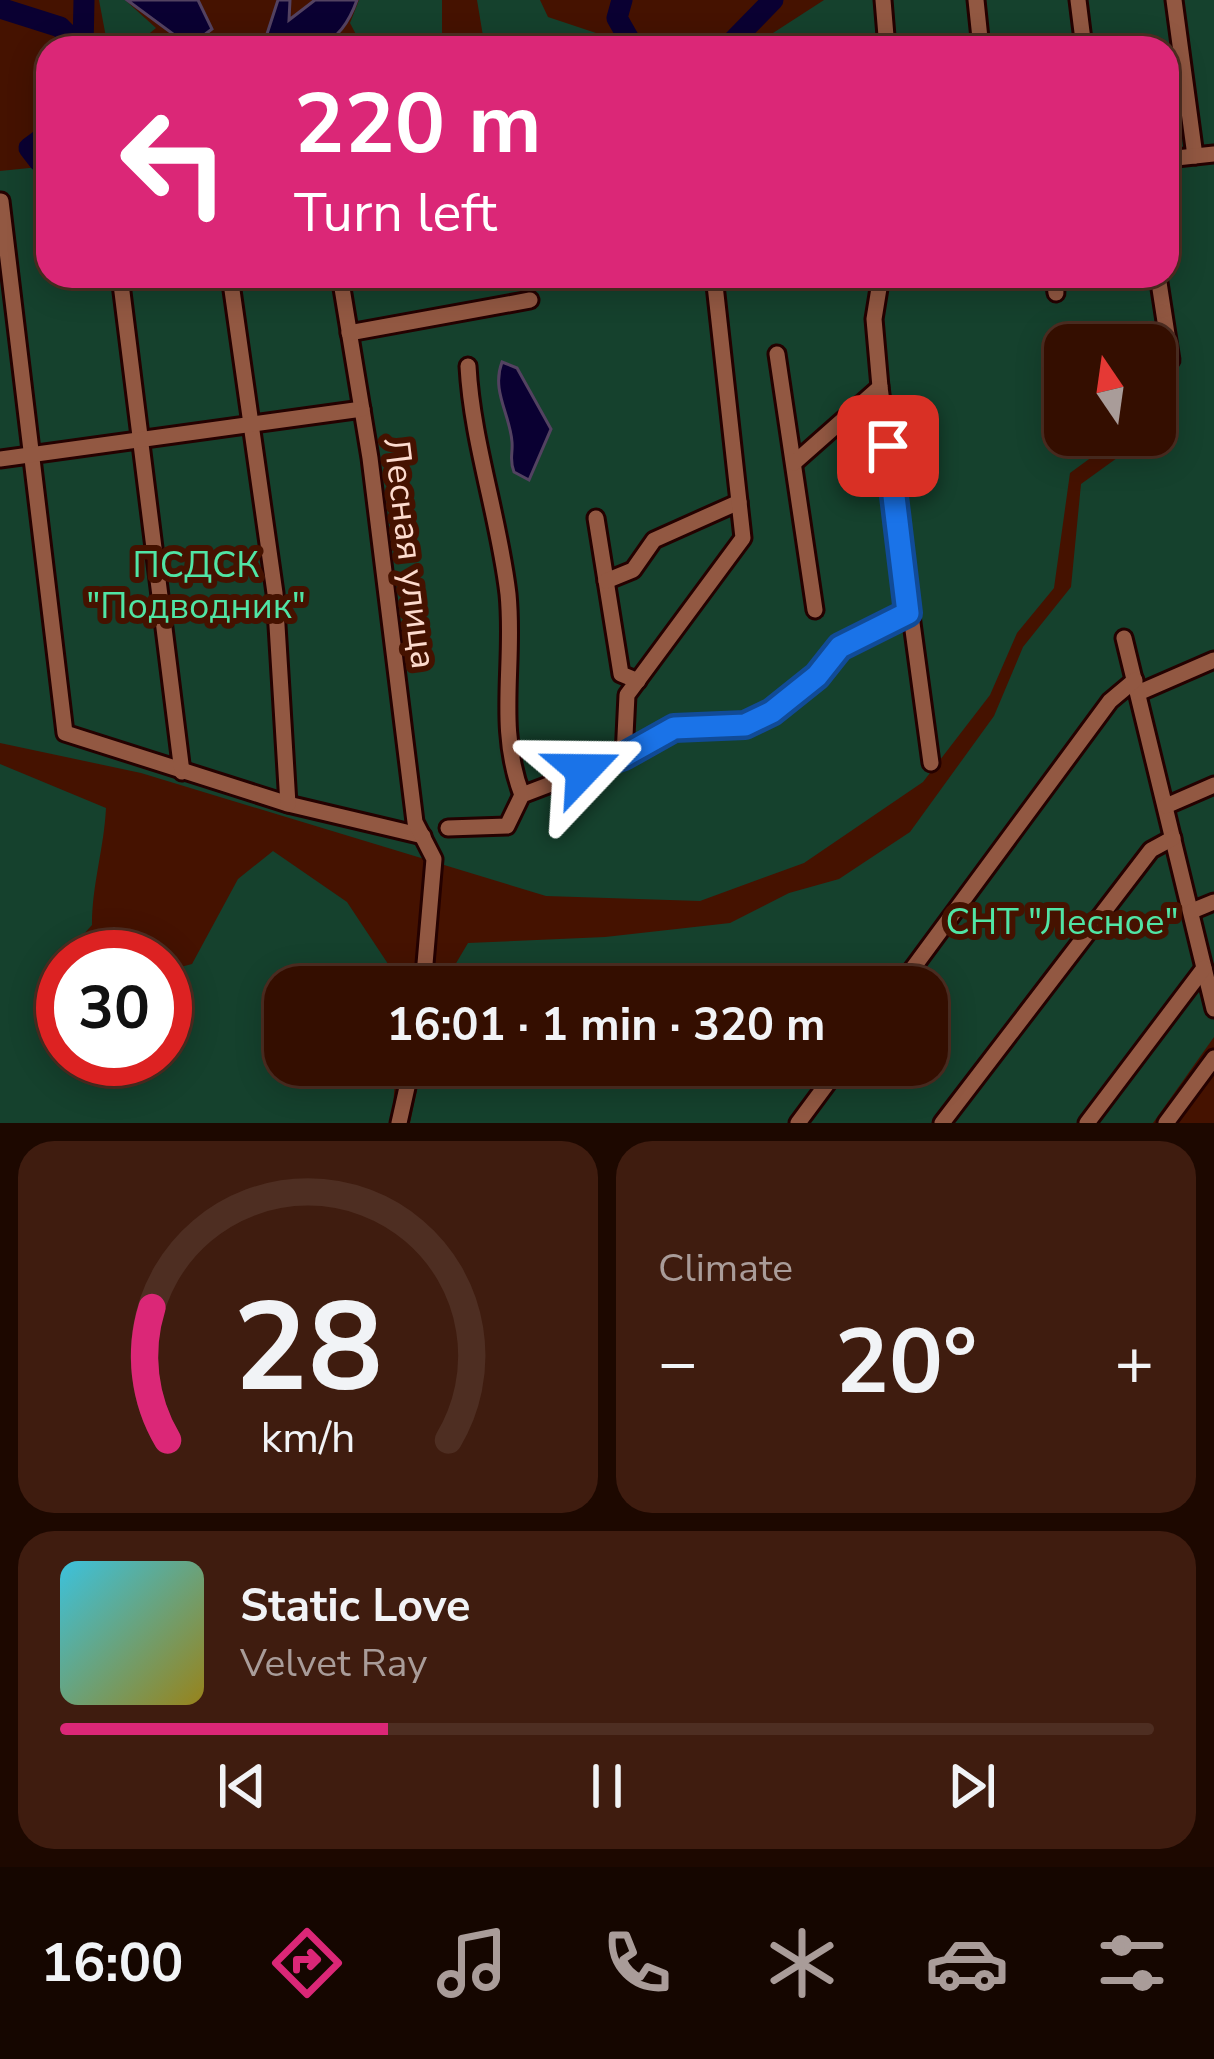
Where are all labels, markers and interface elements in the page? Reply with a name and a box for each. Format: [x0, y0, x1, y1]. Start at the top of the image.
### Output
text: 220 m [294, 67, 542, 182]
icon: left [96, 84, 252, 240]
text: Turn left [294, 176, 497, 250]
north arrow [1044, 324, 1176, 456]
map controls [1044, 324, 1176, 456]
pin [837, 395, 939, 497]
icon: arrive [855, 413, 921, 479]
street label: Лесная улица [371, 435, 448, 672]
park label: ПСДСК "Подводник" [86, 541, 306, 631]
position arrow [520, 707, 646, 833]
park label: СНТ "Лесное" [945, 898, 1179, 947]
speed limit sign: 30 [36, 930, 192, 1086]
text: 16:01 · 1 min · 320 m [386, 995, 826, 1056]
text: Climate [658, 1242, 793, 1295]
text: 28 [233, 1263, 383, 1433]
text: 20° [835, 1301, 977, 1424]
text: − [658, 1318, 698, 1408]
text: + [1114, 1318, 1154, 1408]
text: km/h [261, 1409, 355, 1467]
text: Static Love [240, 1576, 470, 1637]
text: Velvet Ray [240, 1637, 427, 1690]
icon: previous [209, 1753, 275, 1819]
icon: pause [574, 1753, 640, 1819]
icon: next [939, 1753, 1005, 1819]
icon: directions [265, 1921, 349, 2005]
icon: music [430, 1921, 514, 2005]
icon: phone [595, 1921, 679, 2005]
icon: climate [760, 1921, 844, 2005]
icon: car [925, 1921, 1009, 2005]
icon: filters [1090, 1921, 1174, 2005]
text: 16:00 [41, 1926, 184, 2000]

